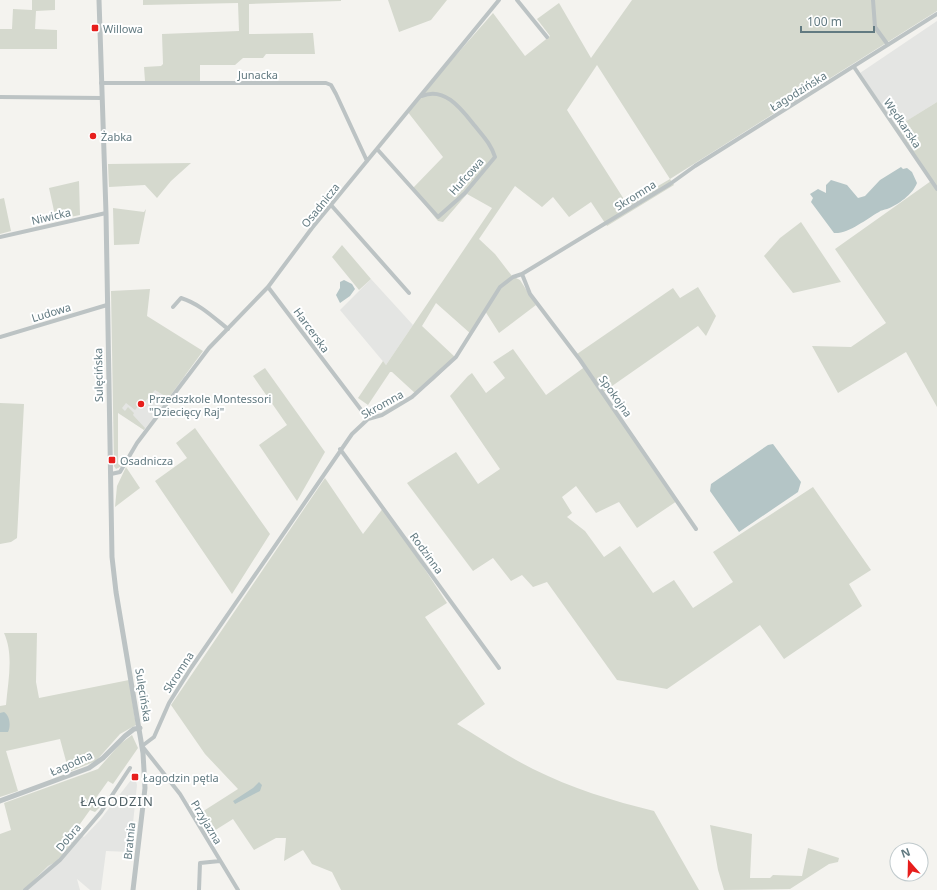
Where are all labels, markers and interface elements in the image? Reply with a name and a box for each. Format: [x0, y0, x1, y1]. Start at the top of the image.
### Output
scale bar [801, 8, 874, 34]
text: 100 m [807, 13, 842, 30]
place label: Willowa [103, 21, 143, 36]
marker: Willowa [90, 23, 100, 33]
street label: Junacka [237, 67, 278, 82]
street label: Łagodzińska [767, 68, 829, 114]
street label: Wędkarska [881, 95, 925, 151]
place label: Żabka [101, 129, 132, 144]
marker: Żabka [88, 131, 98, 141]
street label: Hufcowa [445, 154, 487, 198]
street label: Skromna [611, 176, 659, 214]
street label: Osadnicza [297, 180, 343, 230]
street label: Niwicka [30, 204, 72, 228]
street label: Ludowa [29, 299, 73, 325]
street label: Harcerska [291, 305, 333, 355]
street label: Sulęcińska [90, 348, 106, 402]
street label: Spokojna [596, 372, 636, 420]
street label: Skromna [358, 386, 406, 422]
place label: Przedszkole Montessori "Dziecięcy Raj" [149, 391, 271, 419]
marker: Przedszkole Montessori "Dziecięcy Raj" [136, 399, 146, 409]
place label: Osadnicza [120, 453, 173, 468]
marker: Osadnicza [107, 455, 117, 465]
street label: Rodzinna [407, 529, 447, 577]
street label: Skromna [159, 649, 197, 695]
street label: Sulęcińska [132, 667, 156, 723]
street label: Łagodna [47, 747, 95, 779]
place label: Łagodzin pętla [143, 770, 219, 785]
marker: Łagodzin pętla [130, 772, 140, 782]
district label: ŁAGODZIN [80, 792, 154, 810]
street label: Przyjazna [188, 797, 226, 847]
street label: Dobra [52, 820, 84, 854]
street label: Bratnia [120, 822, 138, 860]
north arrow [889, 842, 929, 882]
text: N [899, 844, 912, 861]

